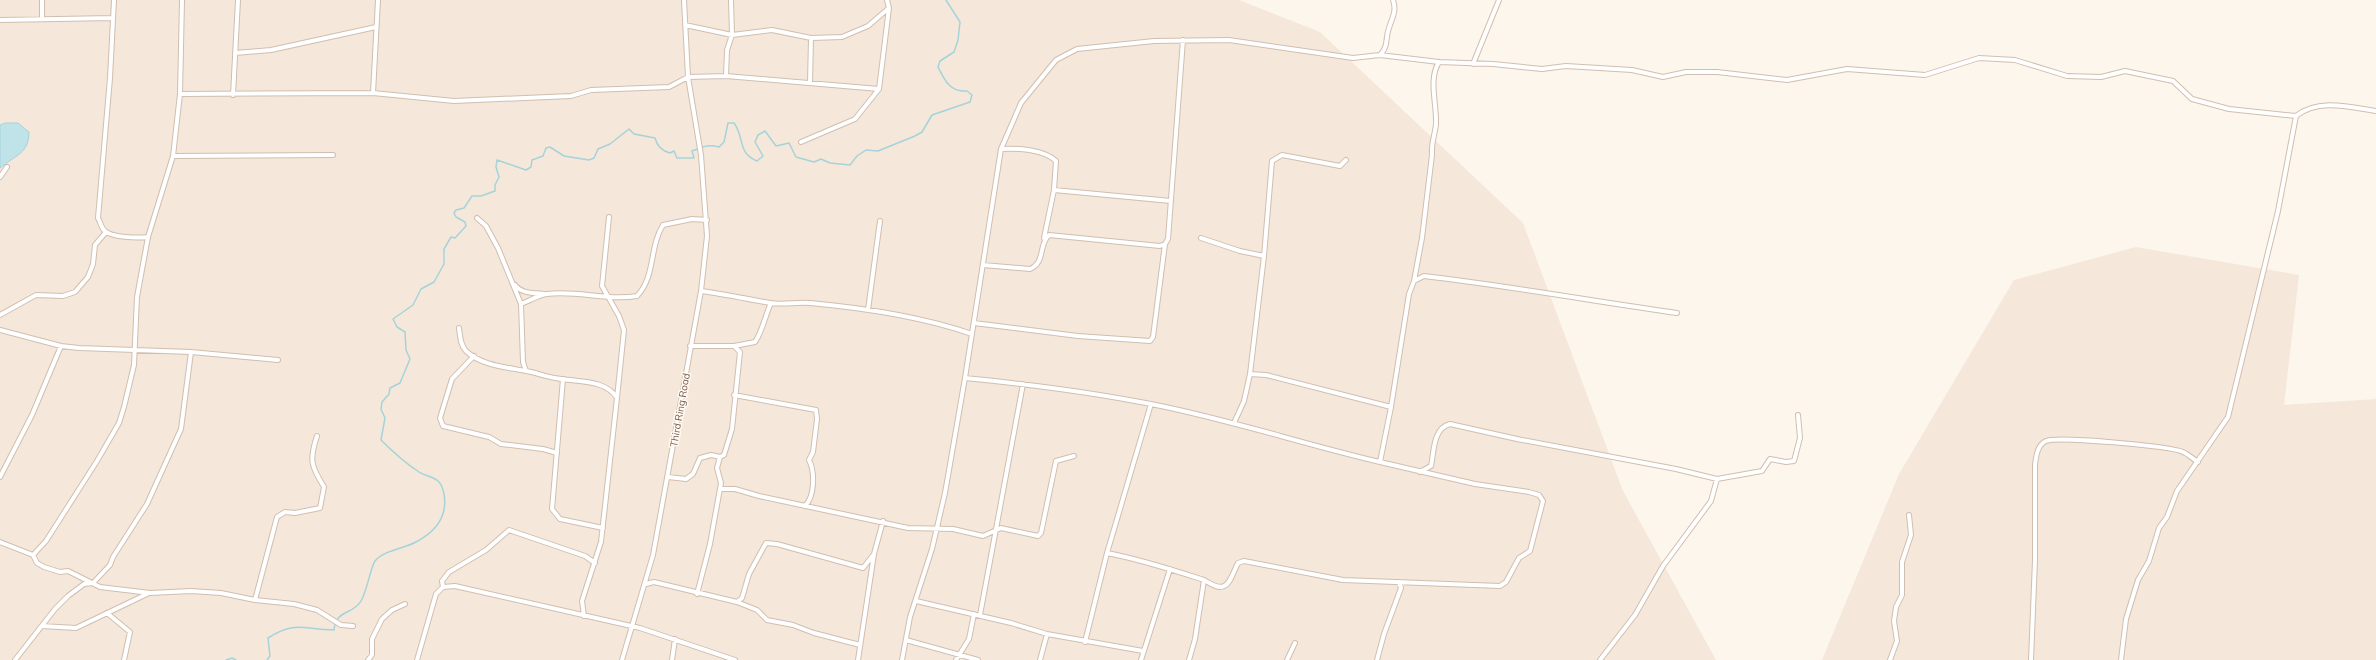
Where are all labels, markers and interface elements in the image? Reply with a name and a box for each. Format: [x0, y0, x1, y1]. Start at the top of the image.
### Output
street label: Third Ring Road [667, 372, 693, 448]

